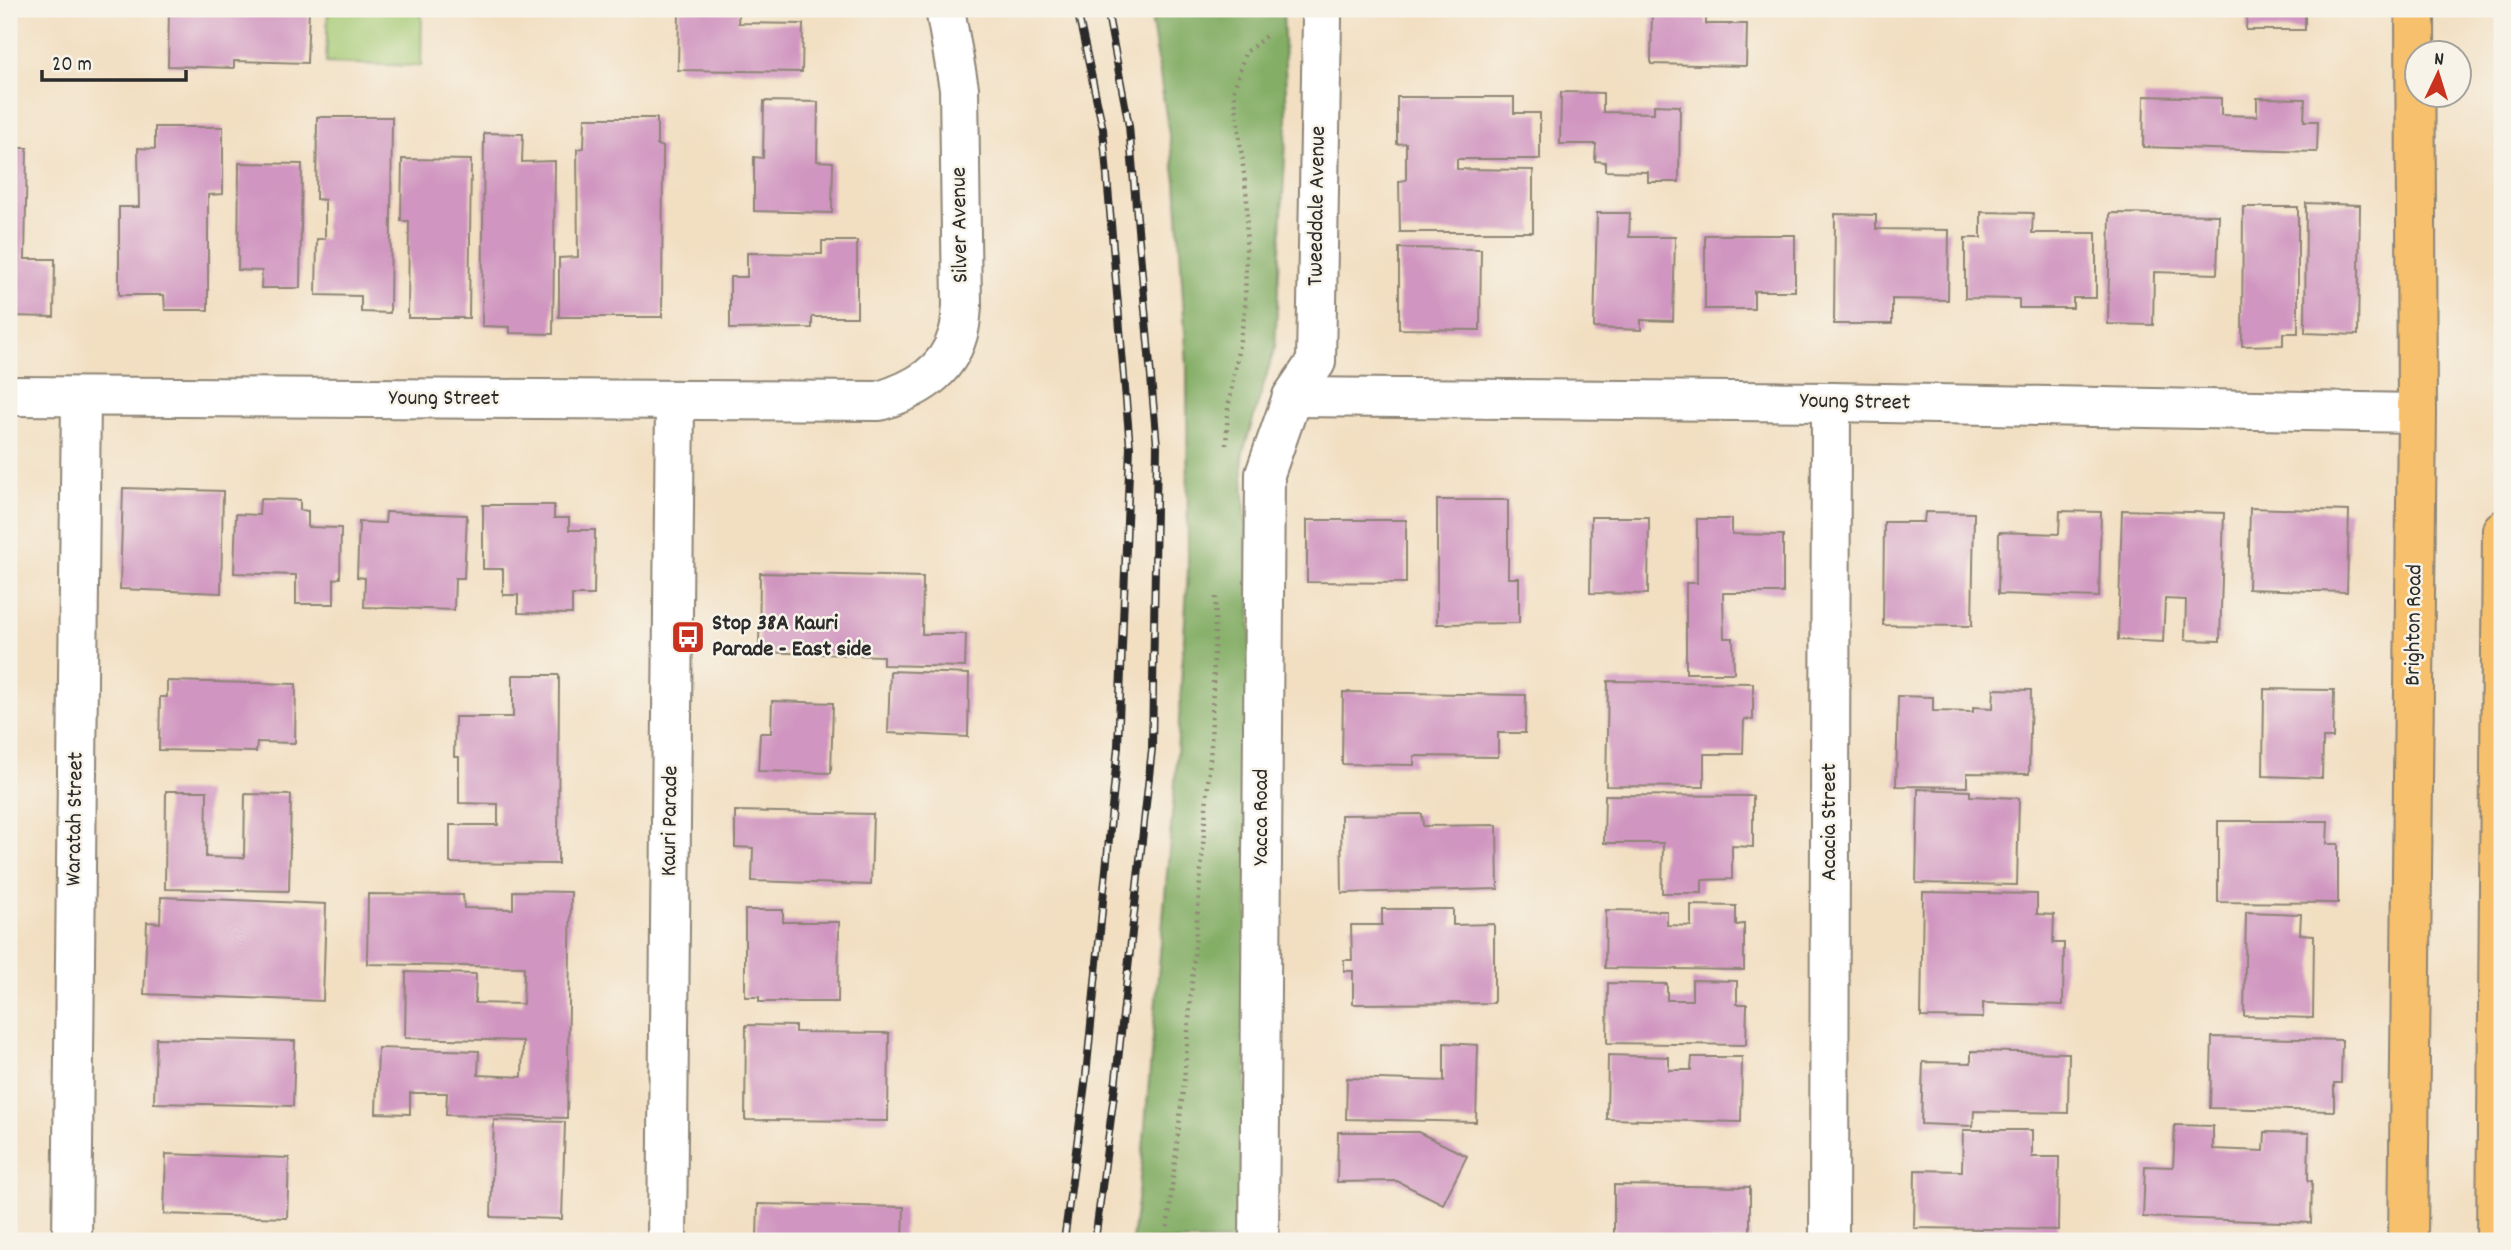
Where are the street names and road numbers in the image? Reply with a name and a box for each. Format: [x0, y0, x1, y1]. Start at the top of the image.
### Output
street label: Tweeddale Avenue [1300, 126, 1336, 286]
street label: Silver Avenue [943, 167, 979, 283]
street label: Young Street [389, 383, 499, 416]
street label: Young Street [1800, 386, 1910, 420]
street label: Brighton Road [2397, 564, 2433, 686]
street label: Waratah Street [58, 752, 94, 886]
street label: Acacia Street [1814, 763, 1847, 881]
street label: Kauri Parade [654, 765, 688, 877]
street label: Yacca Road [1246, 769, 1279, 865]

